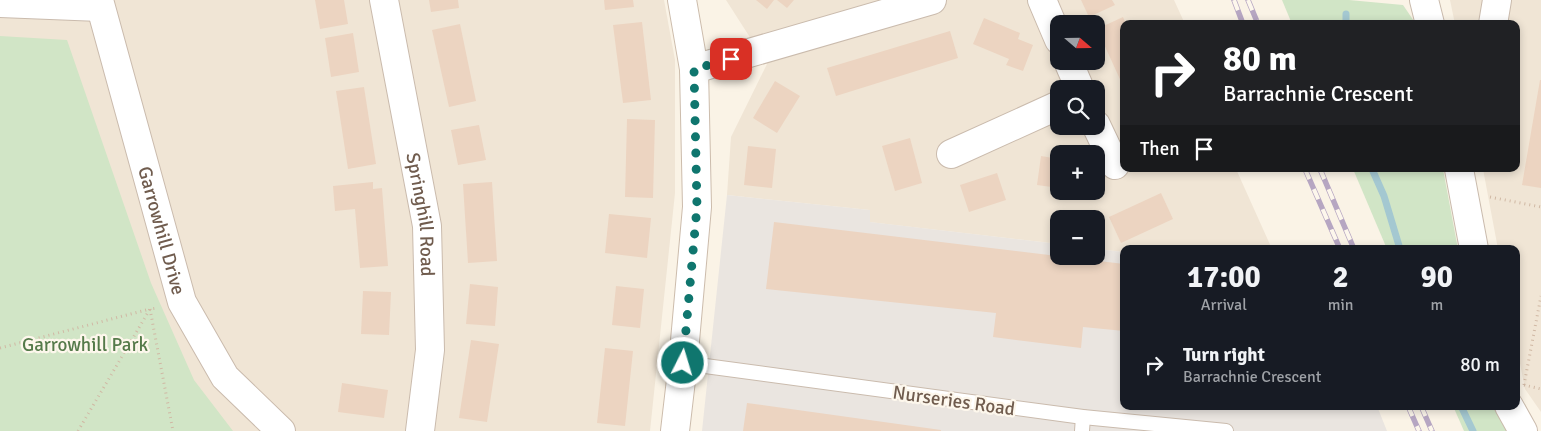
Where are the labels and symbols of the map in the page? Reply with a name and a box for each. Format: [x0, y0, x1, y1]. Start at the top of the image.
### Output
north arrow [1050, 15, 1105, 70]
pin [710, 38, 752, 80]
street label: Springhill Road [400, 151, 439, 277]
street label: Garrowhill Drive [132, 164, 190, 298]
park label: Garrowhill Park [22, 333, 148, 357]
position arrow [656, 336, 708, 388]
street label: Nurseries Road [891, 381, 1017, 421]

